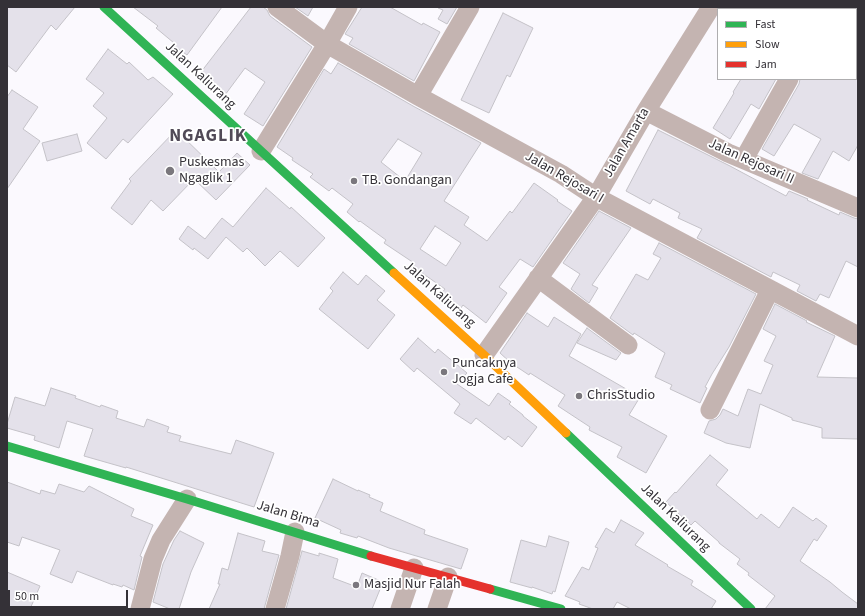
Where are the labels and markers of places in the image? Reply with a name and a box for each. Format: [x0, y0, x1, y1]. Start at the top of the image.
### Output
place label: Puskesmas Ngaglik 1 [179, 155, 244, 188]
marker: Puskesmas Ngaglik 1 [164, 165, 176, 177]
place label: TB. Gondangan [362, 173, 452, 189]
marker: TB. Gondangan [349, 176, 359, 186]
place label: Puncaknya Jogja Cafe [452, 356, 516, 388]
marker: Puncaknya Jogja Cafe [439, 367, 449, 377]
place label: ChrisStudio [587, 388, 655, 404]
marker: ChrisStudio [574, 391, 584, 401]
place label: Masjid Nur Falah [364, 577, 461, 593]
marker: Masjid Nur Falah [351, 580, 361, 590]

